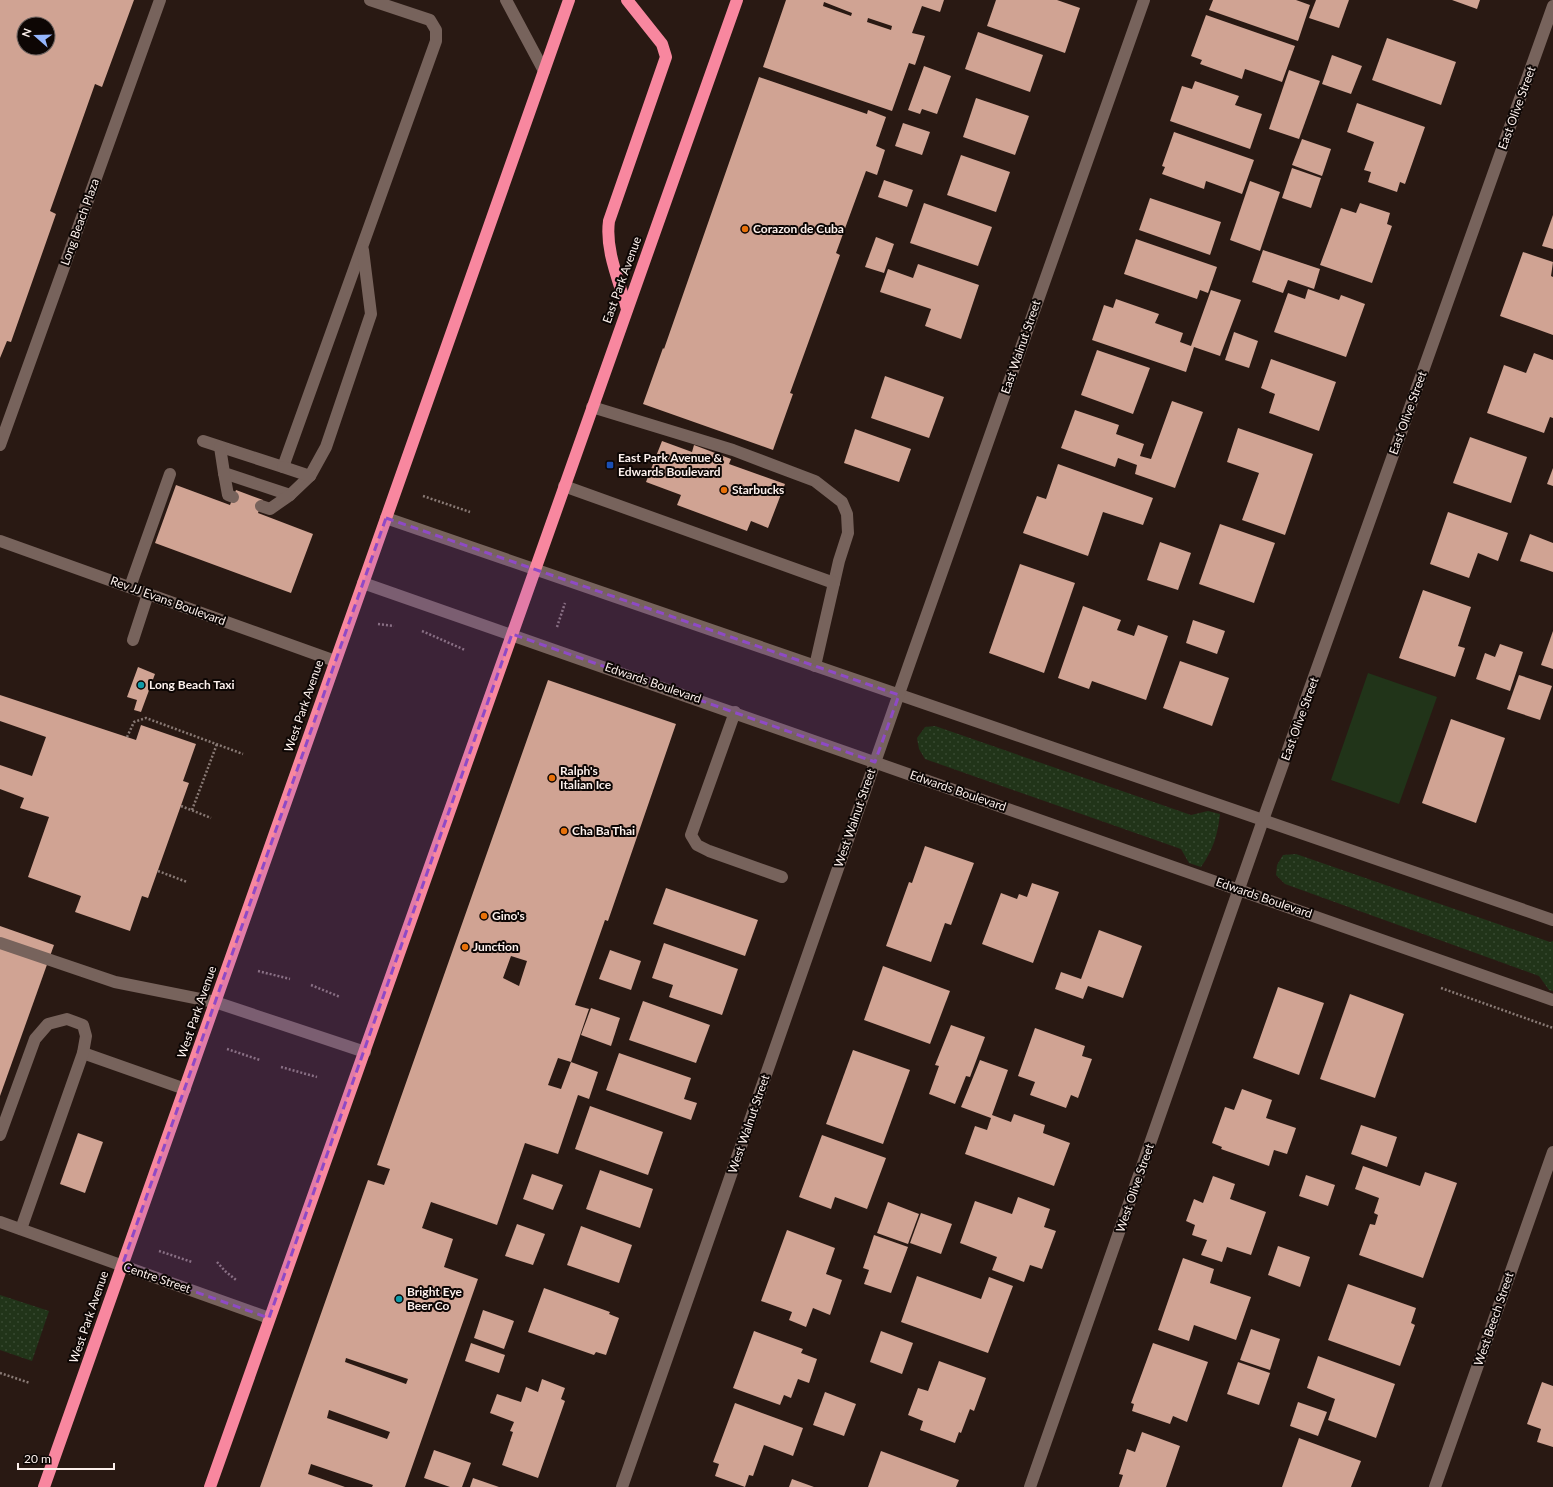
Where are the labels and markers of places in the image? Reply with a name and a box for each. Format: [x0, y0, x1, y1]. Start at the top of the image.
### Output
place label: Corazon de Cuba [753, 221, 844, 236]
marker: Corazon de Cuba [740, 224, 750, 234]
place label: East Park Avenue & Edwards Boulevard [618, 450, 723, 479]
marker: East Park Avenue & Edwards Boulevard [605, 460, 615, 470]
place label: Starbucks [732, 482, 784, 497]
marker: Starbucks [719, 485, 729, 495]
place label: Long Beach Taxi [149, 677, 235, 692]
marker: Long Beach Taxi [136, 680, 146, 690]
place label: Ralph's Italian Ice [560, 763, 612, 792]
marker: Ralph's Italian Ice [547, 773, 557, 783]
place label: Cha Ba Thai [572, 823, 635, 838]
marker: Cha Ba Thai [559, 826, 569, 836]
place label: Gino's [492, 908, 525, 923]
marker: Gino's [479, 911, 489, 921]
place label: Junction [473, 939, 519, 954]
marker: Junction [460, 942, 470, 952]
place label: Bright Eye Beer Co [407, 1284, 463, 1313]
marker: Bright Eye Beer Co [394, 1294, 404, 1304]

